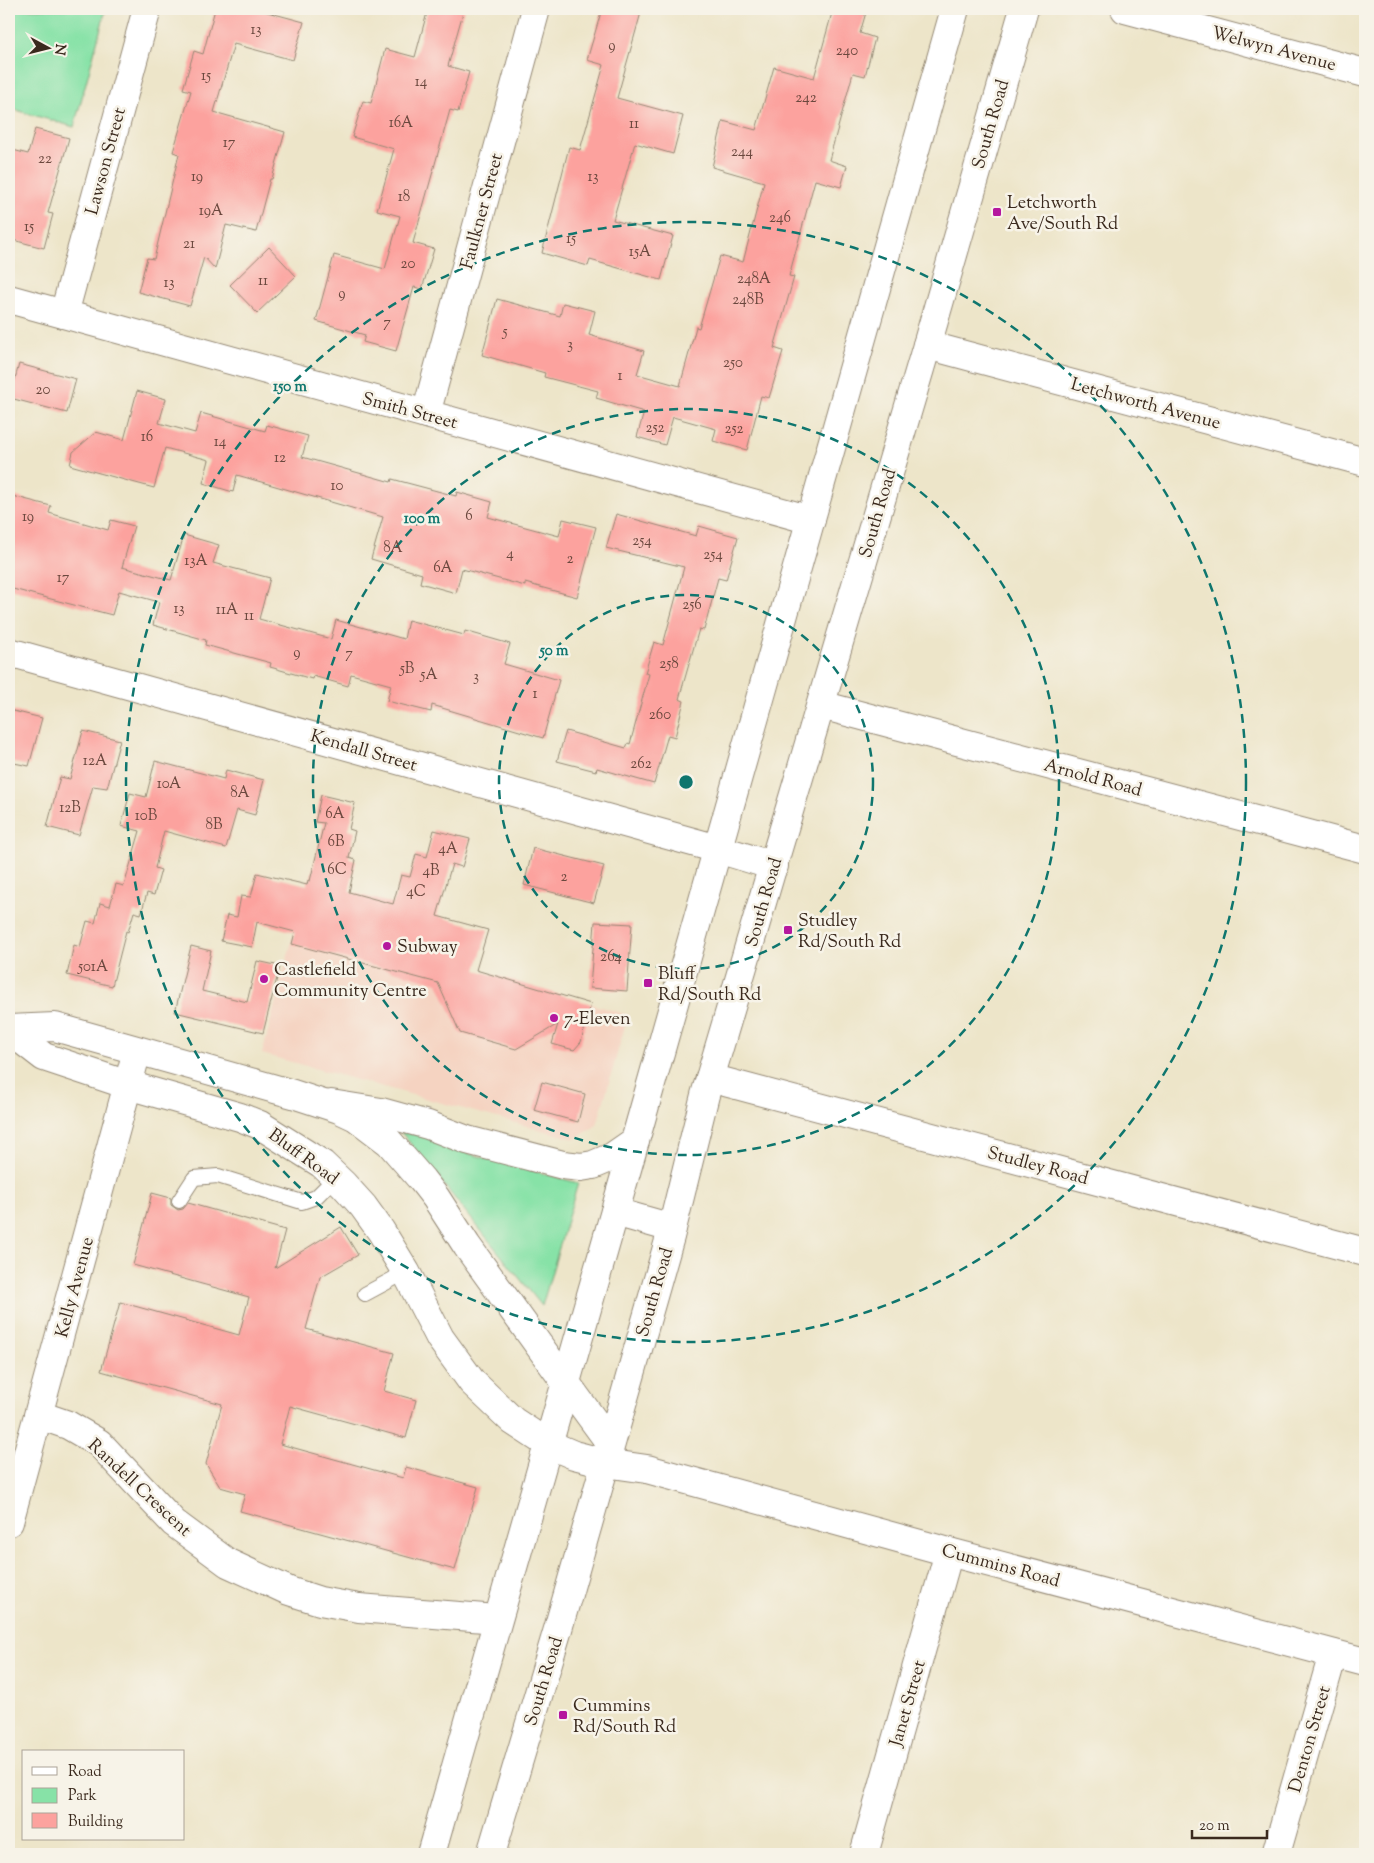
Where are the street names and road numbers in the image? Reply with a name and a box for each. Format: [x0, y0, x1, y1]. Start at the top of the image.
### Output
street label: Welwyn Avenue [1208, 21, 1339, 79]
street label: South Road [967, 77, 1017, 172]
street label: Lawson Street [80, 105, 134, 218]
street label: Faulkner Street [455, 151, 511, 272]
street label: Letchworth Avenue [1068, 372, 1223, 437]
street label: Smith Street [359, 387, 460, 437]
street label: South Road [854, 466, 904, 561]
street label: Kendall Street [307, 724, 420, 780]
street label: Arnold Road [1041, 753, 1144, 804]
street label: South Road [740, 855, 790, 950]
street label: Bluff Road [262, 1123, 344, 1192]
street label: Studley Road [984, 1141, 1091, 1193]
street label: Kelly Avenue [50, 1234, 102, 1341]
street label: South Road [631, 1245, 681, 1340]
street label: Randell Crescent [81, 1433, 196, 1543]
street label: Cummins Road [938, 1539, 1063, 1595]
street label: South Road [519, 1634, 571, 1729]
street label: Janet Street [884, 1657, 934, 1751]
street label: Denton Street [1283, 1683, 1339, 1796]

